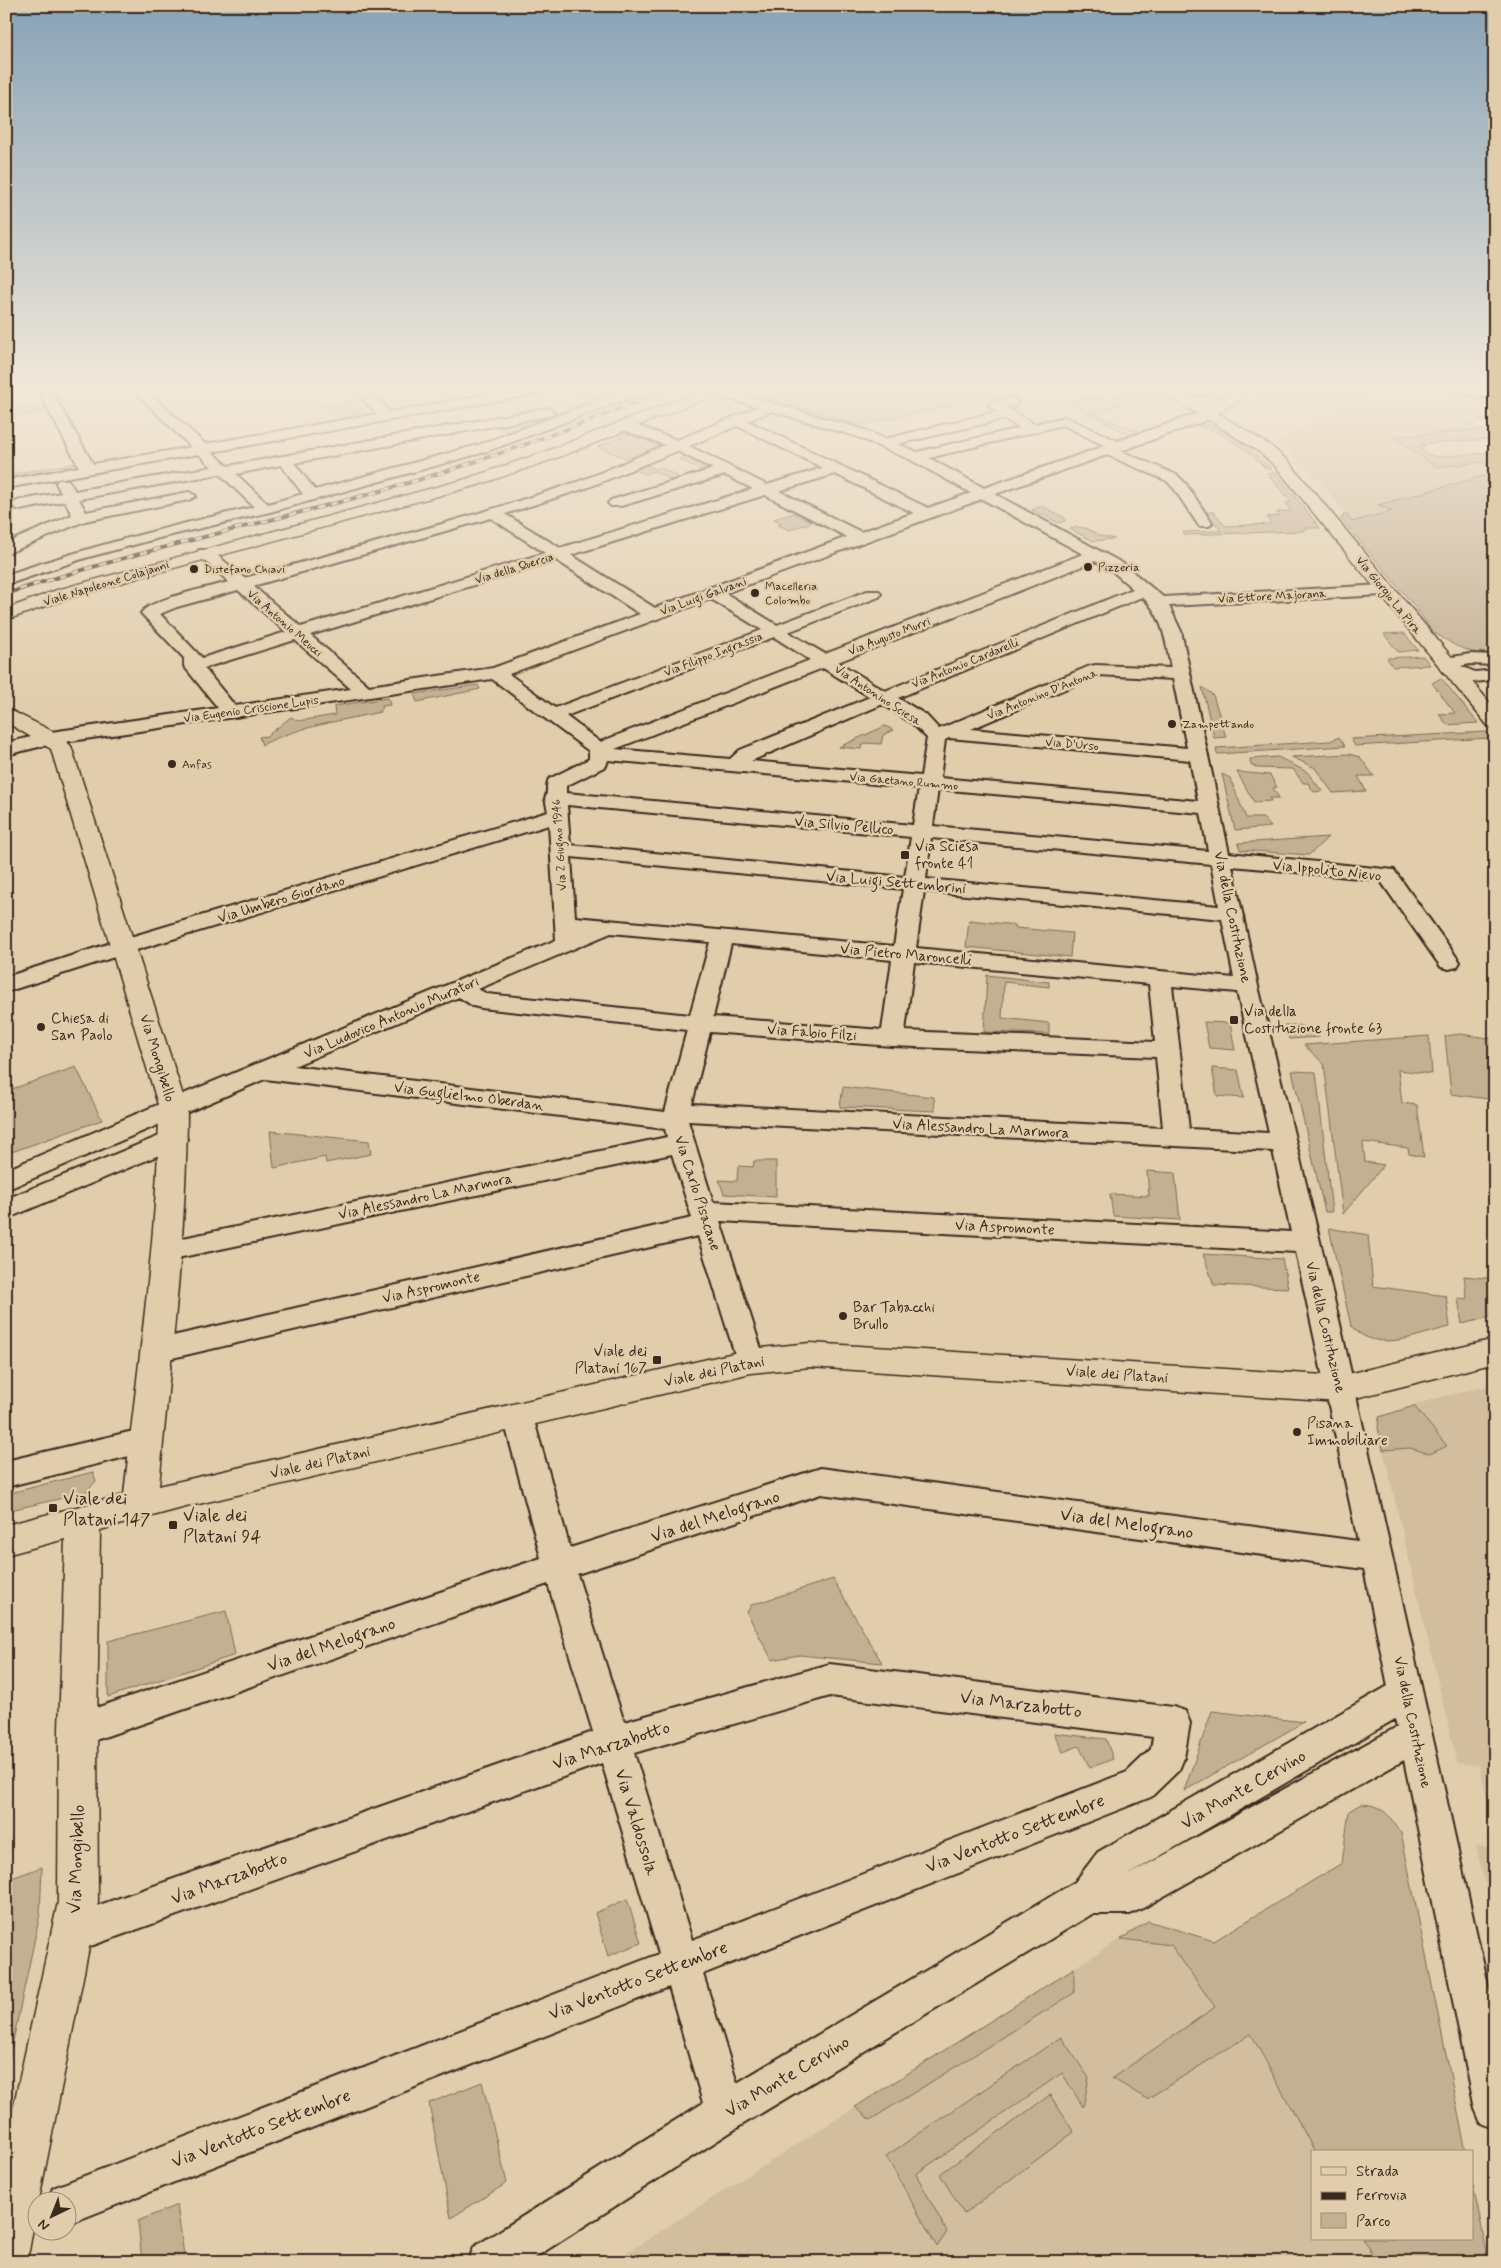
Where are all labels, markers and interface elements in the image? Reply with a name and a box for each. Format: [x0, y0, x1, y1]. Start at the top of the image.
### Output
street label: Via della Quercia [473, 549, 556, 589]
street label: Via Giorgio La Pira [1352, 553, 1425, 639]
street label: Viale Napoleone Colajanni [42, 557, 171, 611]
place label: Pizzeria [1098, 560, 1139, 576]
marker: Pizzeria [1082, 561, 1094, 573]
place label: Distefano Chiavi [204, 562, 285, 578]
marker: Distefano Chiavi [188, 563, 200, 575]
street label: Via Luigi Galvani [658, 574, 749, 621]
place label: Macelleria Colombo [765, 579, 817, 609]
street label: Via Antonio Meucci [243, 586, 326, 661]
street label: Via Ettore Majorana [1218, 586, 1327, 608]
marker: Macelleria Colombo [749, 587, 761, 599]
street label: Via Augusto Murri [846, 614, 933, 660]
street label: Via Filippo Ingrassia [662, 629, 765, 682]
street label: Via Antonio Cardarelli [909, 635, 1021, 693]
street label: Via Antonino Sciesa [831, 662, 925, 730]
street label: Via Antonino D'Antona [985, 665, 1101, 724]
street label: Via Eugenio Criscione Lupis [183, 693, 320, 727]
place label: Zampettando [1182, 717, 1254, 733]
marker: Zampettando [1166, 718, 1178, 730]
street label: Via D'Urso [1045, 735, 1099, 755]
place label: Anfas [182, 757, 212, 773]
marker: Anfas [166, 758, 178, 770]
street label: Via Gaetano Rummo [849, 769, 959, 795]
street label: Via 2 Giugno 1946 [549, 799, 572, 891]
street label: Via Silvio Pellico [793, 812, 894, 840]
place label: Via Sciesa fronte 41 [915, 837, 979, 874]
marker: Via Sciesa fronte 41 [899, 849, 911, 861]
street label: Via della Costituzione [1208, 849, 1256, 985]
street label: Via Ippolito Nievo [1272, 855, 1382, 887]
street label: Via Luigi Settembrini [825, 867, 967, 900]
street label: Via Umbero Giordano [215, 871, 347, 929]
street label: Via Pietro Maroncelli [839, 939, 973, 971]
street label: Via Ludovico Antonio Muratori [301, 972, 482, 1064]
place label: Via della Costituzione fronte 63 [1244, 1002, 1382, 1039]
place label: Chiesa di San Paolo [51, 1009, 113, 1046]
street label: Via Mongibello [133, 1012, 180, 1105]
marker: Via della Costituzione fronte 63 [1228, 1014, 1240, 1026]
street label: Via Fabio Filzi [766, 1020, 857, 1046]
marker: Chiesa di San Paolo [35, 1021, 47, 1033]
street label: Via Guglielmo Oberdan [393, 1078, 545, 1117]
street label: Via Alessandro La Marmora [892, 1114, 1070, 1144]
street label: Via Carlo Pisacane [669, 1133, 725, 1254]
street label: Via Alessandro La Marmora [336, 1169, 514, 1225]
street label: Via Aspromonte [955, 1215, 1056, 1241]
street label: Via della Costituzione [1300, 1260, 1350, 1395]
street label: Via Aspromonte [380, 1267, 482, 1309]
place label: Bar Tabacchi Brullo [853, 1298, 935, 1335]
marker: Bar Tabacchi Brullo [837, 1310, 849, 1322]
place label: Viale dei Platani 167 [575, 1342, 647, 1379]
street label: Viale dei Platani [662, 1352, 766, 1392]
marker: Viale dei Platani 167 [651, 1354, 663, 1366]
street label: Viale dei Platani [1065, 1361, 1169, 1389]
place label: Pisana Immobiliare [1307, 1414, 1388, 1451]
marker: Pisana Immobiliare [1291, 1426, 1303, 1438]
street label: Viale dei Platani [268, 1442, 372, 1484]
street label: Via del Melograno [648, 1485, 784, 1551]
place label: Viale dei Platani 147 [63, 1487, 151, 1532]
marker: Viale dei Platani 147 [47, 1502, 59, 1514]
street label: Via del Melograno [1058, 1503, 1195, 1547]
place label: Viale dei Platani 94 [183, 1504, 261, 1549]
marker: Viale dei Platani 94 [167, 1519, 179, 1531]
street label: Via del Melograno [264, 1612, 399, 1680]
street label: Via della Costituzione [1388, 1654, 1436, 1790]
street label: Via Marzabotto [959, 1686, 1083, 1724]
street label: Via Marzabotto [549, 1716, 673, 1776]
street label: Via Monte Cervino [1176, 1744, 1311, 1836]
street label: Via Valdossola [608, 1766, 664, 1879]
street label: Via Ventotto Settembre [922, 1789, 1108, 1879]
street label: Via Mongibello [63, 1804, 92, 1914]
street label: Via Marzabotto [168, 1847, 291, 1911]
street label: Via Ventotto Settembre [545, 1936, 731, 2026]
street label: Via Monte Cervino [721, 2030, 854, 2123]
street label: Via Ventotto Settembre [168, 2084, 354, 2174]
legend [1311, 2150, 1474, 2240]
text: Strada [1356, 2162, 1399, 2182]
text: Ferrovia [1356, 2186, 1407, 2206]
north arrow [28, 2190, 78, 2240]
text: Parco [1356, 2212, 1390, 2232]
text: N [34, 2215, 53, 2235]

